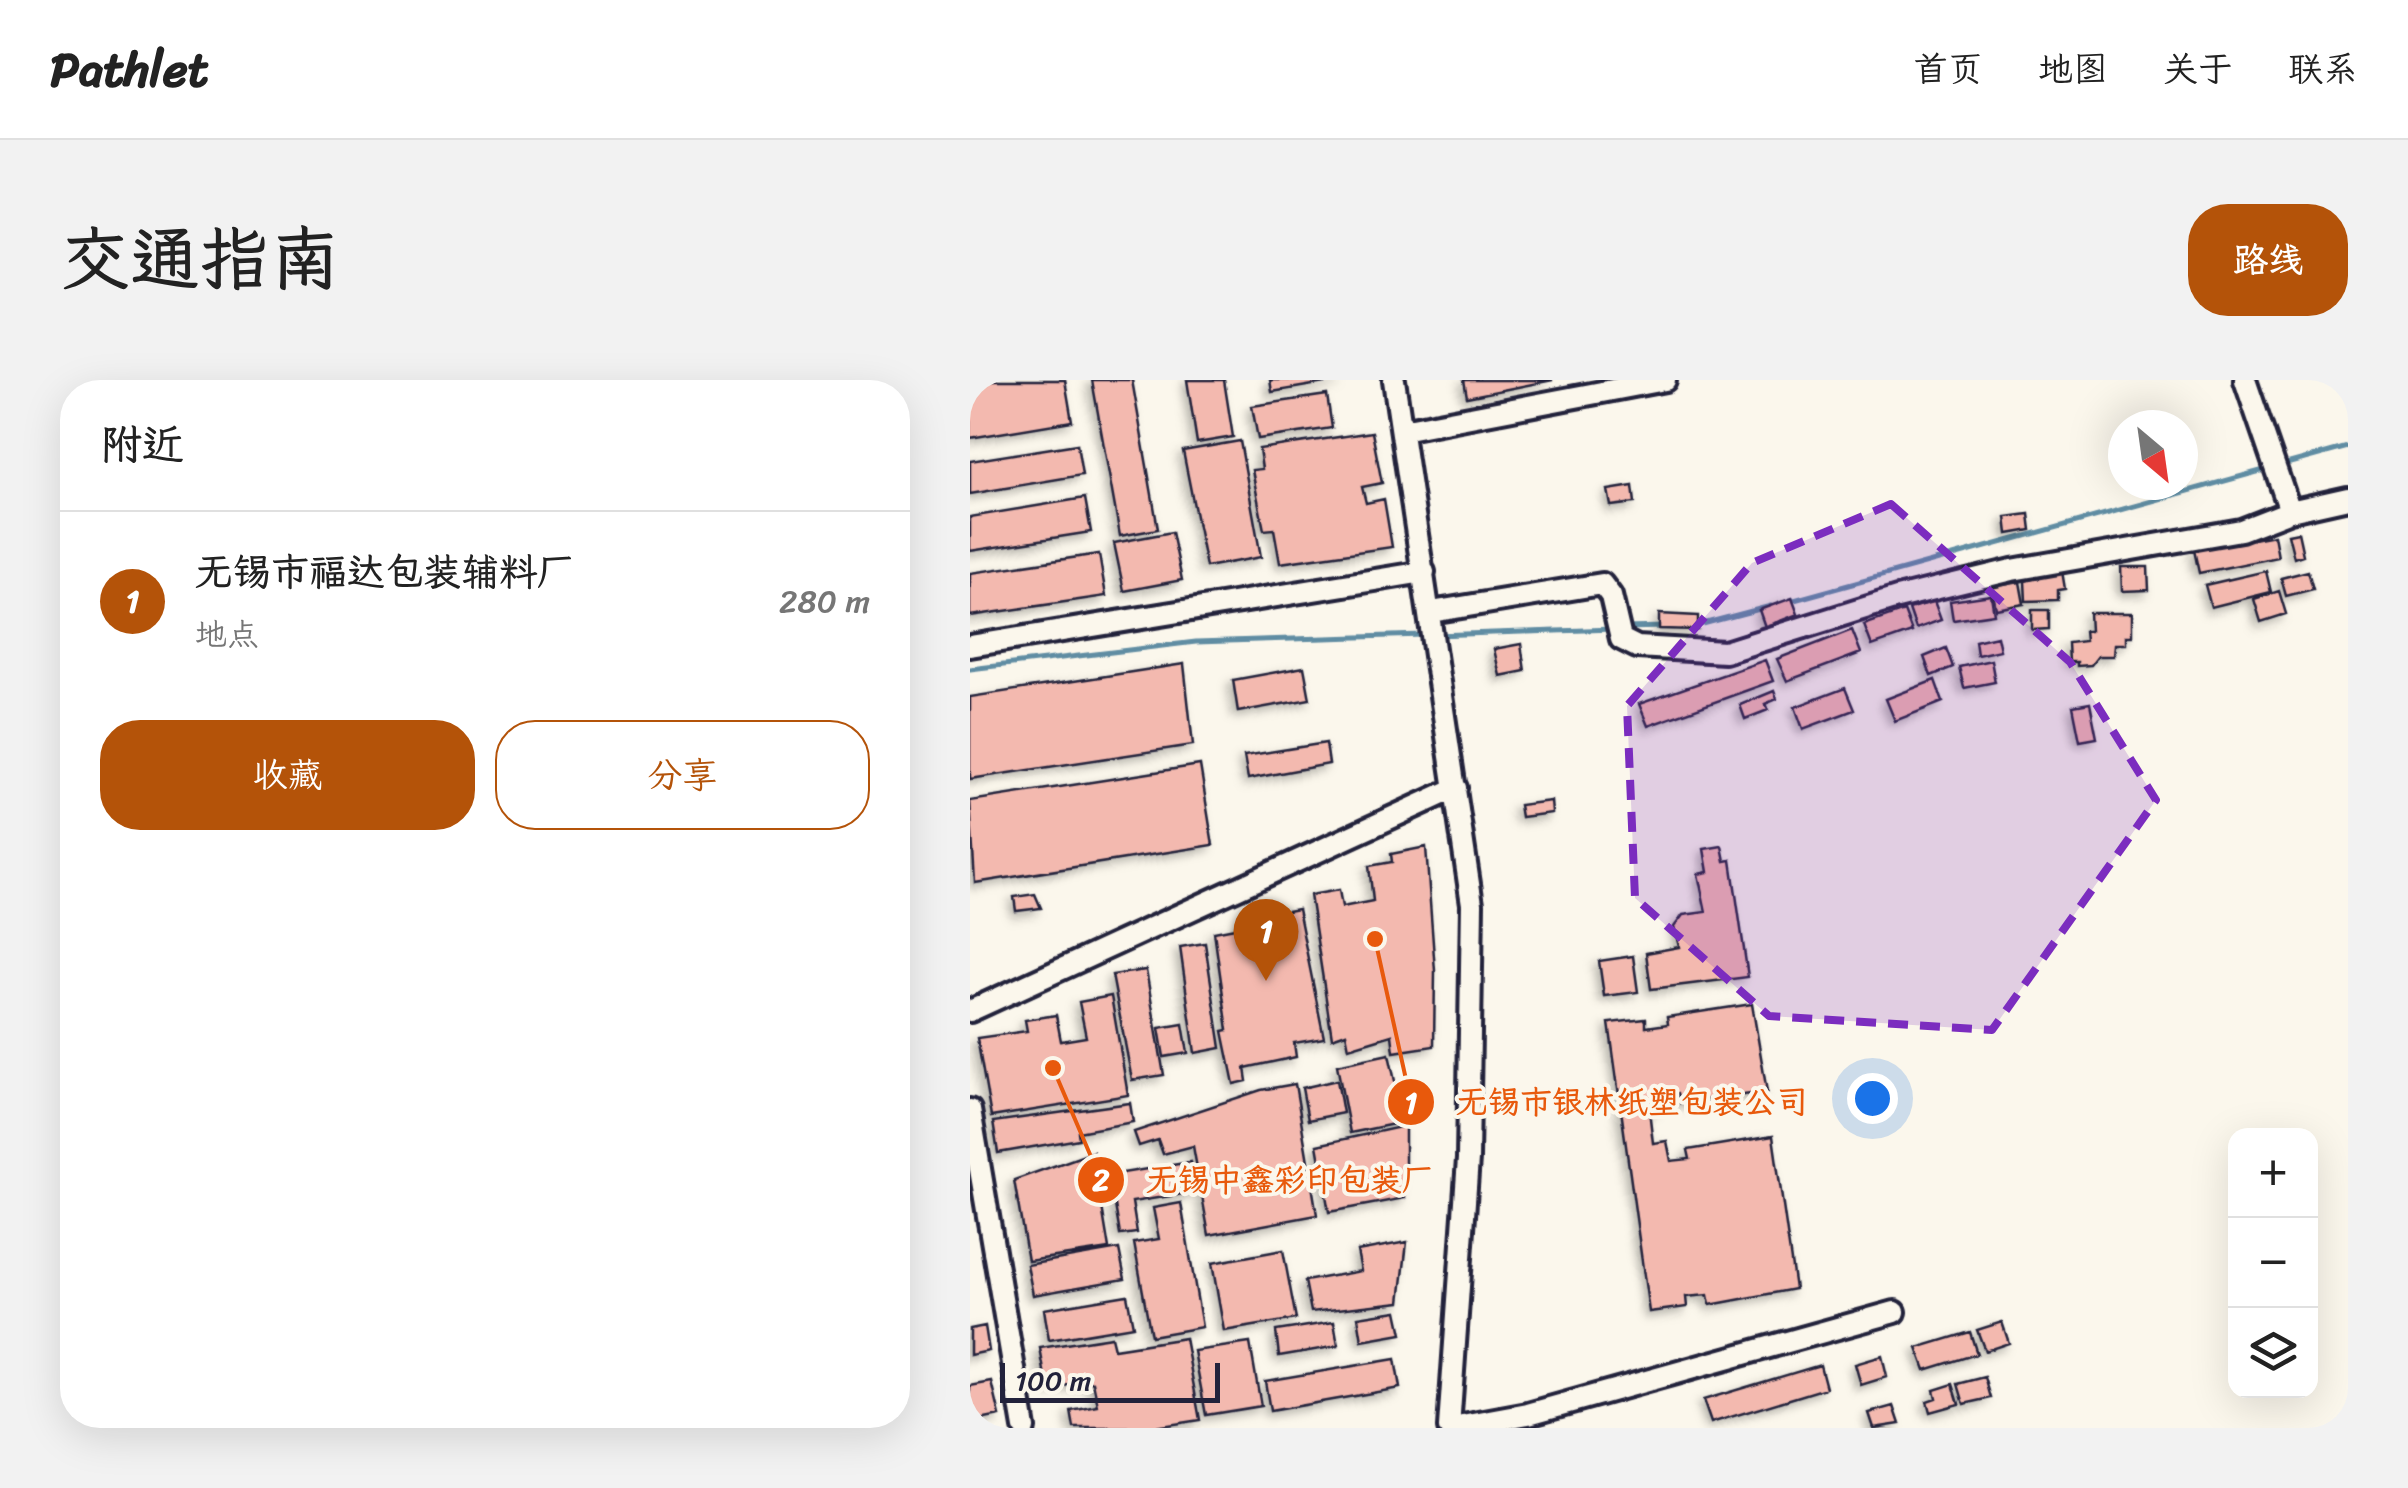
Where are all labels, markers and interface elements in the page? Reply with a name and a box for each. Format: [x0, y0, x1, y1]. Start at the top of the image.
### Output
text: Pathlet [50, 27, 209, 112]
text: 首页 [1913, 38, 1983, 100]
text: 地图 [2038, 38, 2108, 100]
text: 关于 [2163, 38, 2233, 100]
text: 联系 [2288, 38, 2358, 100]
text: 交通指南 [60, 198, 340, 322]
button: 路线 [2188, 204, 2348, 316]
text: 附近 [100, 408, 184, 482]
north arrow [2108, 410, 2198, 500]
text: 无锡市福达包装辅料厂 [195, 539, 575, 606]
text: 1 [126, 573, 139, 630]
text: 280 m [779, 573, 870, 630]
text: 地点 [195, 606, 259, 663]
button: 收藏 [100, 720, 475, 830]
button: 分享 [495, 720, 870, 830]
pin: 1 [1234, 898, 1298, 981]
callout: 无锡市银林纸塑包装公司 [1386, 1071, 1828, 1133]
your location [1847, 1073, 1898, 1124]
text: 无锡市银林纸塑包装公司 [1456, 1074, 1808, 1131]
text: 1 [1405, 1076, 1418, 1130]
map controls [2228, 1128, 2318, 1398]
button: + [2228, 1128, 2318, 1218]
callout: 无锡中鑫彩印包装厂 [1076, 1149, 1454, 1211]
text: 无锡中鑫彩印包装厂 [1146, 1152, 1434, 1209]
text: 2 [1092, 1153, 1110, 1207]
button: − [2228, 1218, 2318, 1308]
button: layers [2228, 1308, 2318, 1398]
text: 100 m [1015, 1356, 1091, 1405]
scale bar [1000, 1358, 1220, 1403]

